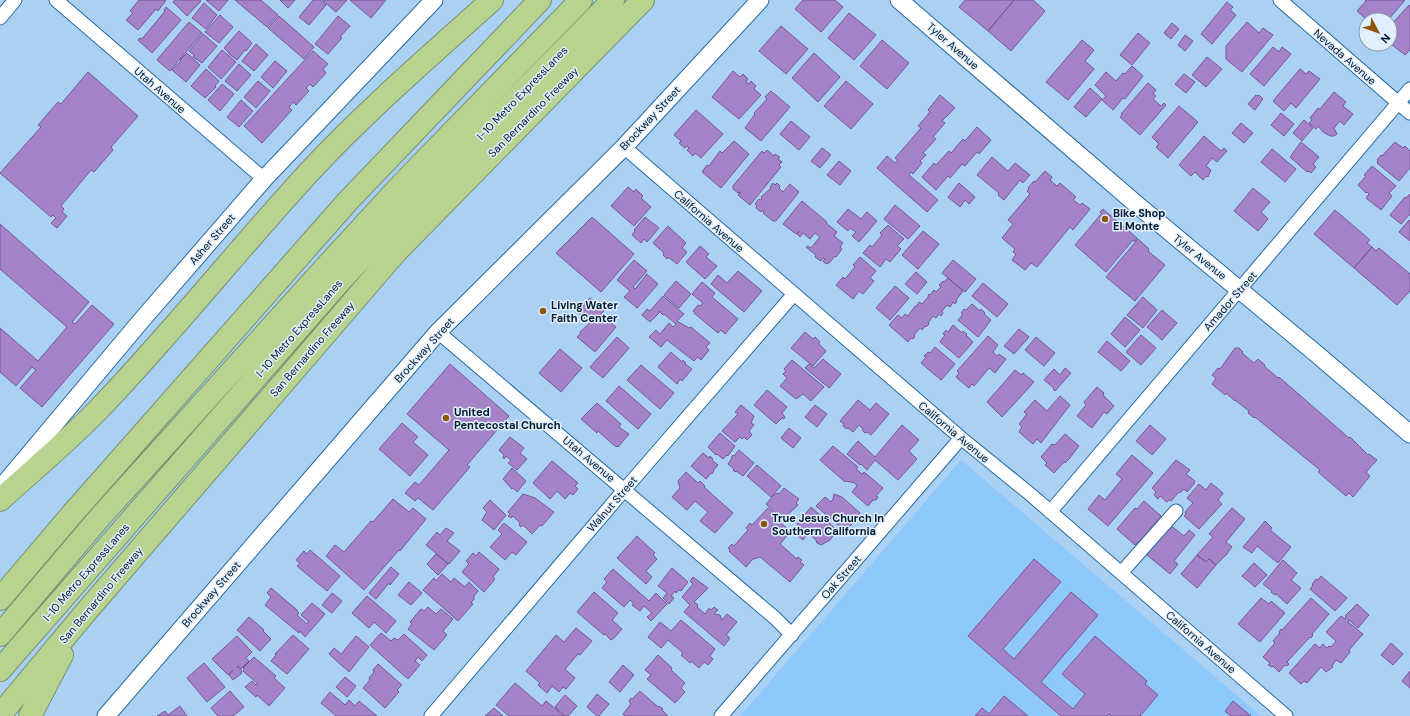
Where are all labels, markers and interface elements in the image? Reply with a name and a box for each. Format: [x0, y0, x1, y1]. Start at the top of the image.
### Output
north arrow [1358, 12, 1398, 52]
street label: Tyler Avenue [924, 19, 982, 73]
street label: Nevada Avenue [1311, 26, 1379, 88]
text: N [1378, 31, 1393, 46]
street label: I-10 Metro ExpressLanes [474, 43, 570, 143]
street label: Utah Avenue [131, 64, 189, 116]
street label: San Bernardino Freeway [485, 64, 581, 160]
street label: Brockway Street [617, 83, 683, 153]
street label: California Avenue [671, 187, 747, 255]
place label: Bike Shop El Monte [1113, 206, 1166, 233]
street label: Asher Street [186, 210, 238, 268]
marker: Bike Shop El Monte [1100, 214, 1110, 224]
street label: Tyler Avenue [1170, 231, 1230, 283]
street label: Amador Street [1200, 268, 1260, 334]
street label: I-10 Metro ExpressLanes [253, 276, 345, 380]
street label: San Bernardino Freeway [267, 298, 357, 400]
place label: Living Water Faith Center [551, 298, 618, 325]
marker: Living Water Faith Center [538, 306, 548, 316]
street label: Brockway Street [391, 314, 457, 386]
street label: California Avenue [916, 398, 992, 466]
place label: United Pentecostal Church [454, 405, 561, 432]
marker: United Pentecostal Church [441, 413, 451, 423]
street label: Utah Avenue [560, 433, 618, 485]
street label: Walnut Street [584, 473, 640, 535]
place label: True Jesus Church In Southern California [772, 511, 884, 538]
marker: True Jesus Church In Southern California [759, 519, 769, 529]
street label: I-10 Metro ExpressLanes [40, 520, 132, 624]
street label: San Bernardino Freeway [56, 544, 146, 646]
street label: Oak Street [818, 552, 864, 602]
street label: Brockway Street [178, 558, 244, 630]
street label: California Avenue [1163, 608, 1239, 676]

